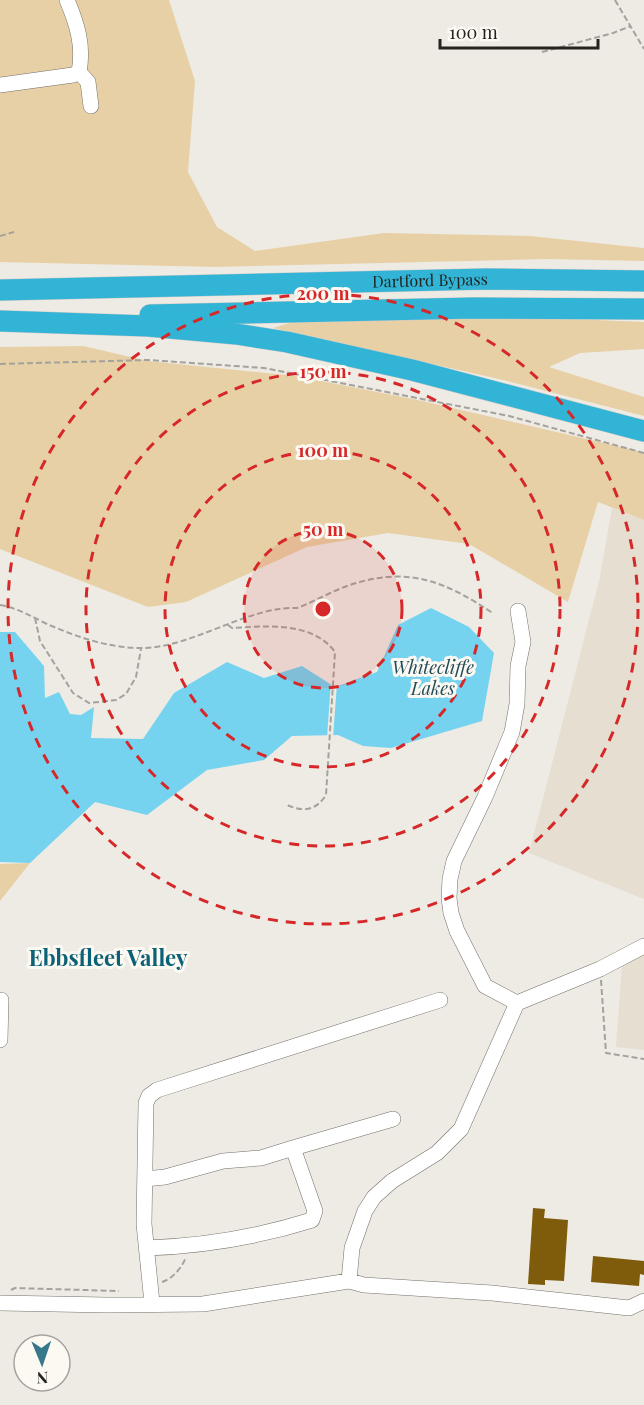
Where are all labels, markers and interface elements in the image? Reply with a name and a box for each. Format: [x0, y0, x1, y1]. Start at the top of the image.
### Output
scale bar [440, 12, 598, 50]
text: 100 m [449, 20, 498, 44]
street label: Dartford Bypass [372, 268, 488, 292]
text: 200 m [296, 281, 350, 305]
text: 150 m [299, 359, 347, 383]
text: 100 m [298, 438, 349, 462]
text: 50 m [303, 517, 344, 541]
centre of rings [313, 599, 333, 619]
water label: Whitecliffe Lakes [392, 655, 474, 700]
district label: Ebbsfleet Valley [29, 942, 188, 972]
north arrow [12, 1333, 72, 1393]
text: N [36, 1368, 49, 1389]

